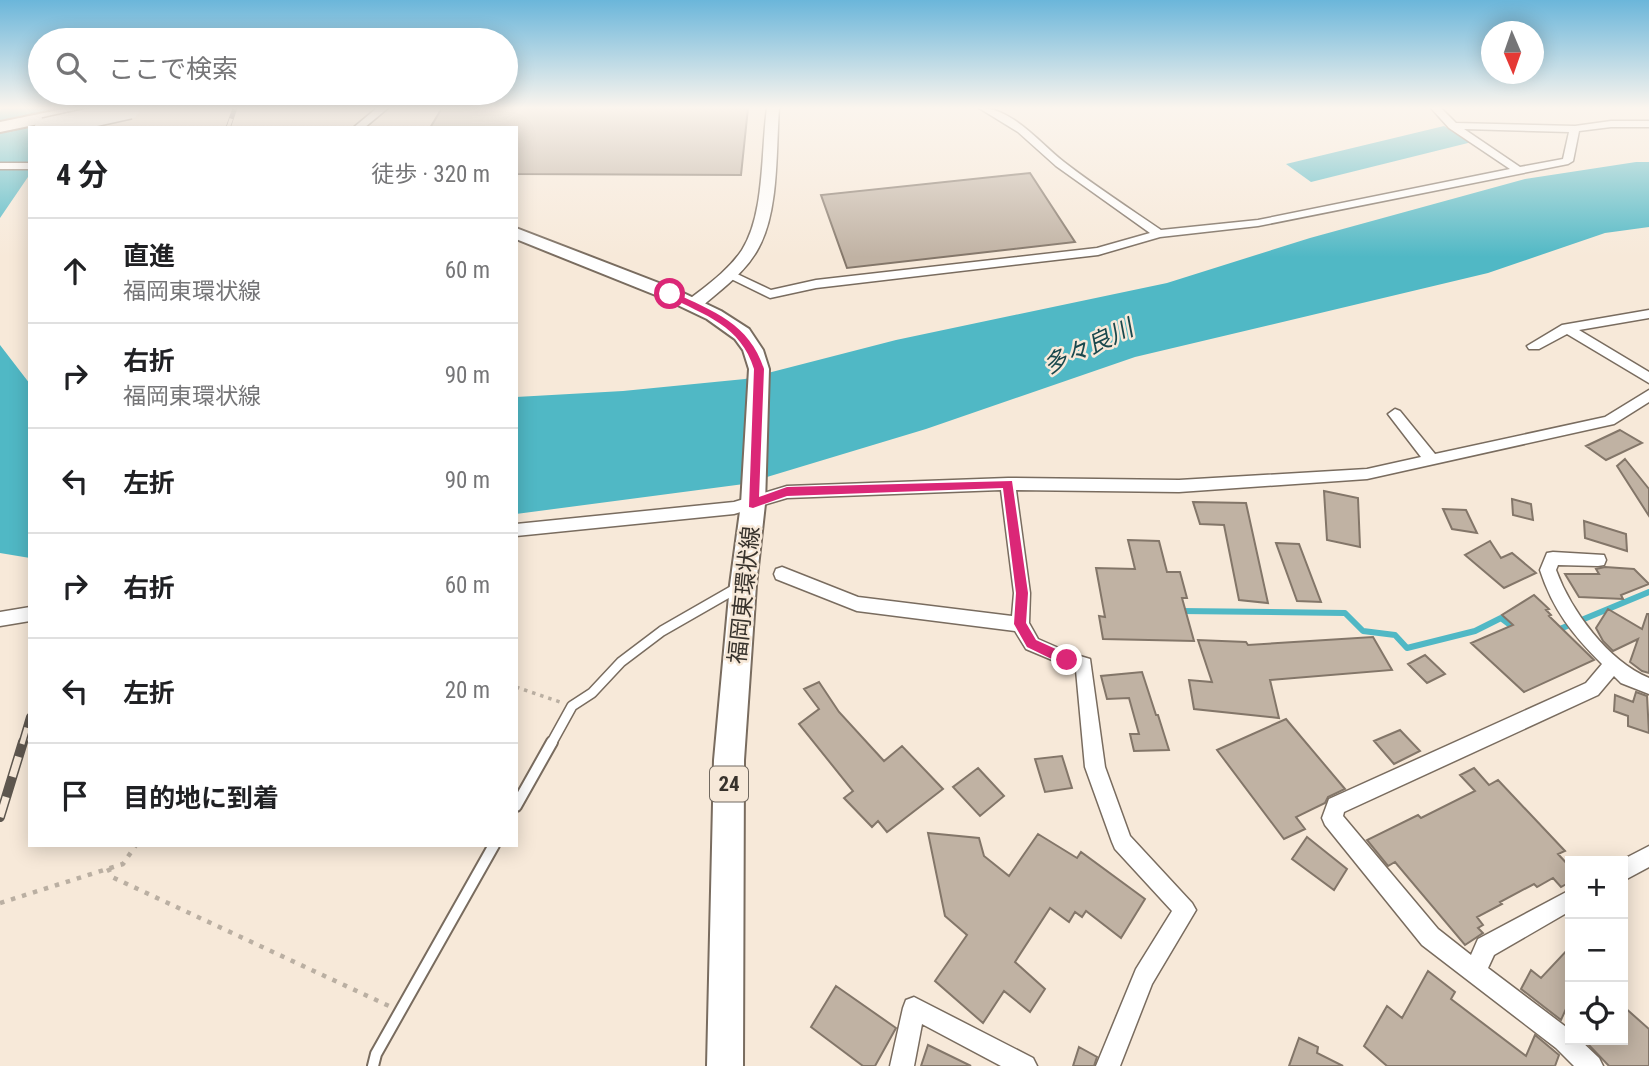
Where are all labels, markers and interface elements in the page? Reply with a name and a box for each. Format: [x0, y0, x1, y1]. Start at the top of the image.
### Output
north arrow [1481, 21, 1544, 84]
search box [28, 28, 518, 105]
icon: search [52, 48, 90, 86]
text: ここで検索 [108, 54, 238, 84]
text: 4 分 [56, 157, 108, 192]
text: 徒歩 · 320 m [371, 161, 490, 188]
text: 直進 [123, 241, 175, 271]
icon: ahead [56, 252, 94, 290]
text: 60 m [445, 257, 490, 284]
text: 福岡東環状線 [123, 278, 261, 305]
route start [654, 278, 685, 309]
water label: 多々良川 [1039, 313, 1140, 380]
text: 右折 [123, 346, 175, 376]
icon: right [56, 357, 94, 395]
text: 90 m [445, 362, 490, 389]
text: 福岡東環状線 [123, 383, 261, 410]
icon: left [56, 462, 94, 500]
text: 90 m [445, 467, 490, 494]
text: 左折 [123, 468, 175, 498]
street label: 福岡東環状線 [724, 525, 765, 665]
icon: right [56, 567, 94, 605]
text: 60 m [445, 572, 490, 599]
text: 右折 [123, 573, 175, 603]
route end [1051, 644, 1082, 675]
icon: left [56, 672, 94, 710]
text: 20 m [445, 677, 490, 704]
text: 左折 [123, 678, 175, 708]
road number: 24 [710, 766, 748, 802]
icon: arrive [56, 777, 94, 815]
text: 目的地に到着 [123, 783, 279, 813]
map controls [1565, 856, 1628, 1045]
button: + [1565, 856, 1628, 919]
button: − [1565, 919, 1628, 982]
button: locate [1565, 982, 1628, 1045]

